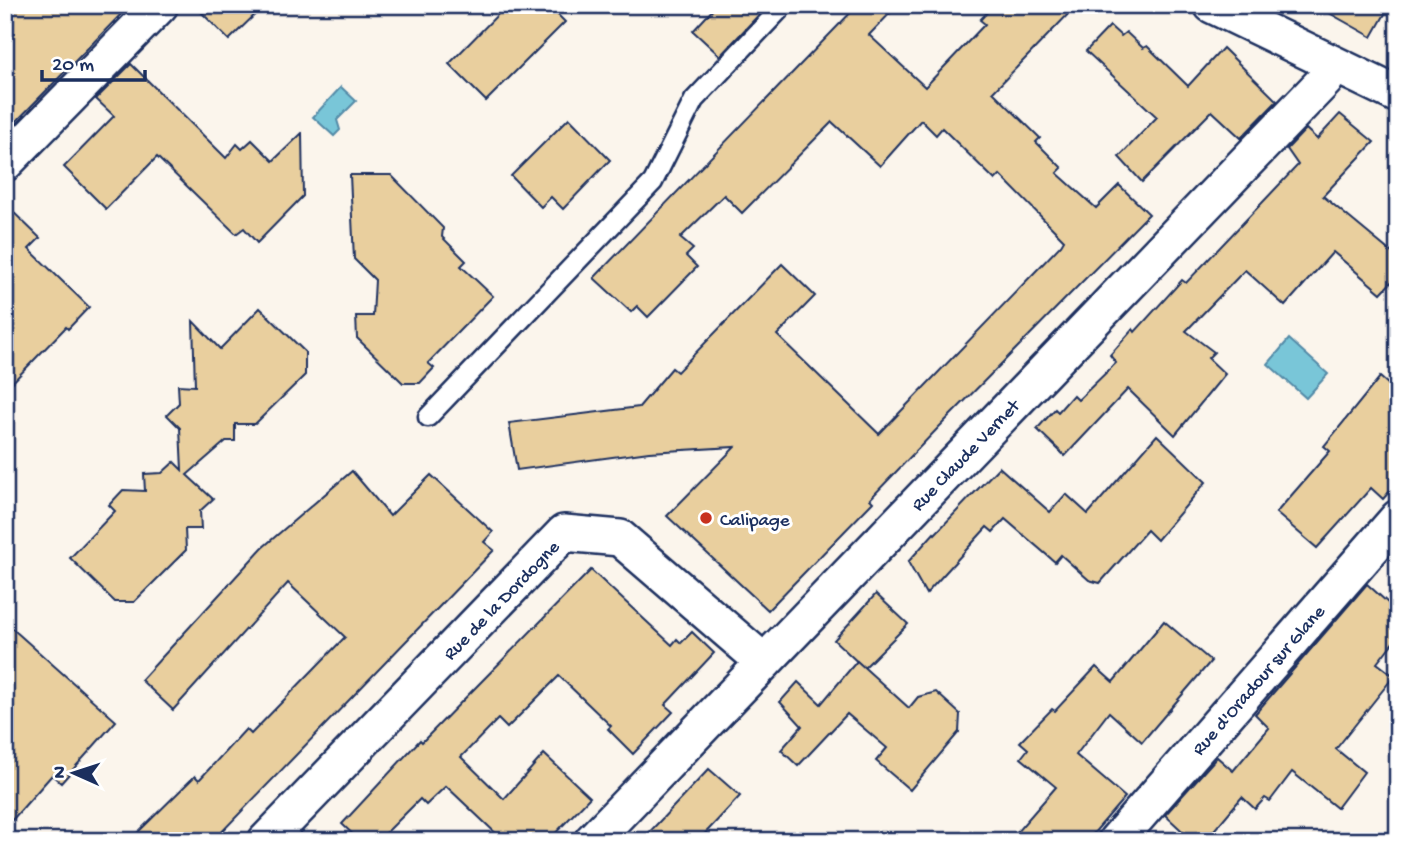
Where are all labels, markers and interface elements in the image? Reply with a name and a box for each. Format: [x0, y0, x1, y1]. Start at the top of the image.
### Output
scale bar [42, 38, 145, 82]
text: 20 m [52, 54, 94, 79]
street label: Rue Claude Vernet [907, 394, 1027, 517]
marker: Calipage [698, 510, 714, 526]
place label: Calipage [720, 510, 790, 533]
street label: Rue de la Dordogne [440, 537, 566, 666]
street label: Rue d'Oradour sur Glane [1188, 601, 1331, 761]
north arrow [38, 738, 108, 808]
text: N [49, 765, 72, 779]

